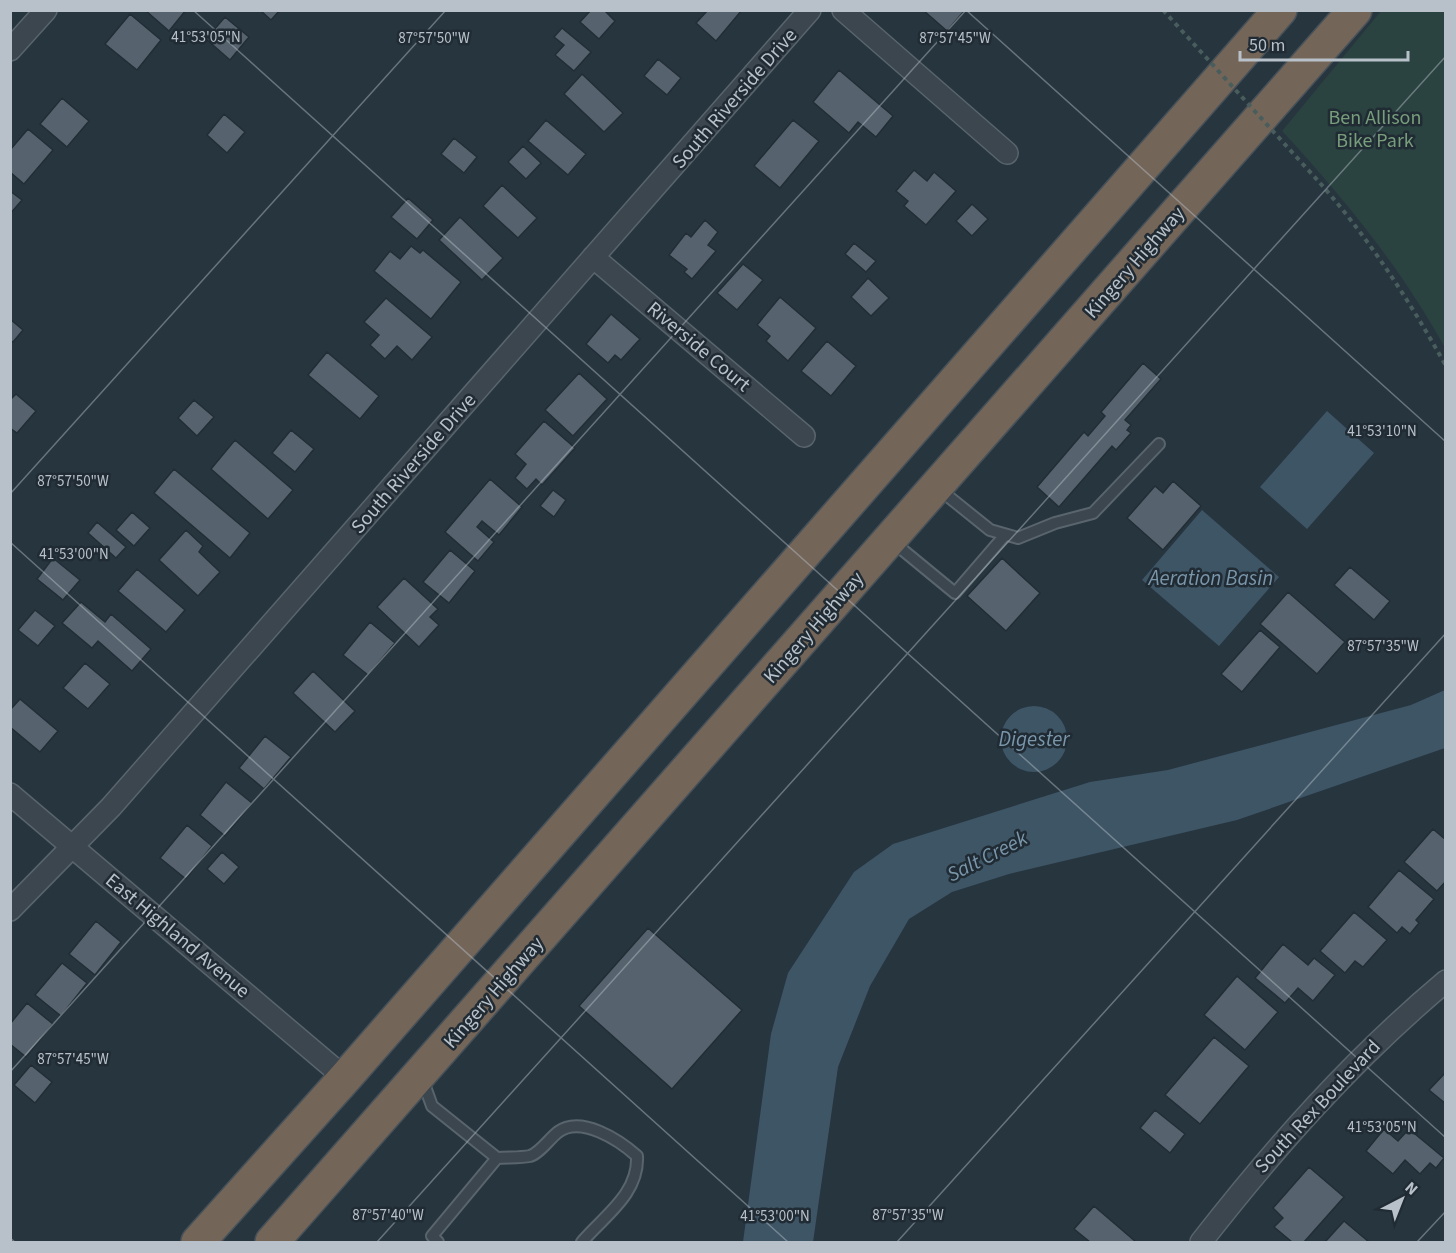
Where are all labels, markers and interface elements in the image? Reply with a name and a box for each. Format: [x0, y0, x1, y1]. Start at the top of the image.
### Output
street label: South Riverside Drive [666, 22, 804, 175]
scale bar [1240, 24, 1408, 62]
text: 41°53'05"N [171, 27, 241, 48]
text: 87°57'50"W [398, 28, 470, 49]
text: 87°57'45"W [919, 28, 991, 49]
text: 50 m [1249, 33, 1285, 58]
park label: Ben Allison Bike Park [1329, 104, 1421, 155]
street label: Kingery Highway [1078, 200, 1192, 325]
street label: Riverside Court [641, 295, 756, 399]
street label: South Riverside Drive [345, 387, 483, 540]
text: 41°53'10"N [1347, 421, 1417, 442]
text: 87°57'50"W [37, 471, 109, 492]
text: 41°53'00"N [39, 544, 109, 565]
water label: Aeration Basin [1147, 563, 1273, 593]
street label: Kingery Highway [757, 565, 871, 690]
text: 87°57'35"W [1347, 636, 1419, 657]
water label: Digester [999, 724, 1070, 754]
water label: Salt Creek [942, 822, 1033, 889]
street label: East Highland Avenue [99, 867, 256, 1005]
street label: Kingery Highway [437, 930, 551, 1055]
street label: South Rex Boulevard [1248, 1034, 1387, 1180]
text: 87°57'45"W [37, 1049, 109, 1070]
text: 41°53'05"N [1347, 1117, 1417, 1138]
north arrow [1372, 1169, 1432, 1229]
text: N [1400, 1177, 1423, 1200]
text: 87°57'40"W [352, 1205, 424, 1226]
text: 87°57'35"W [872, 1205, 944, 1226]
text: 41°53'00"N [740, 1206, 810, 1227]

